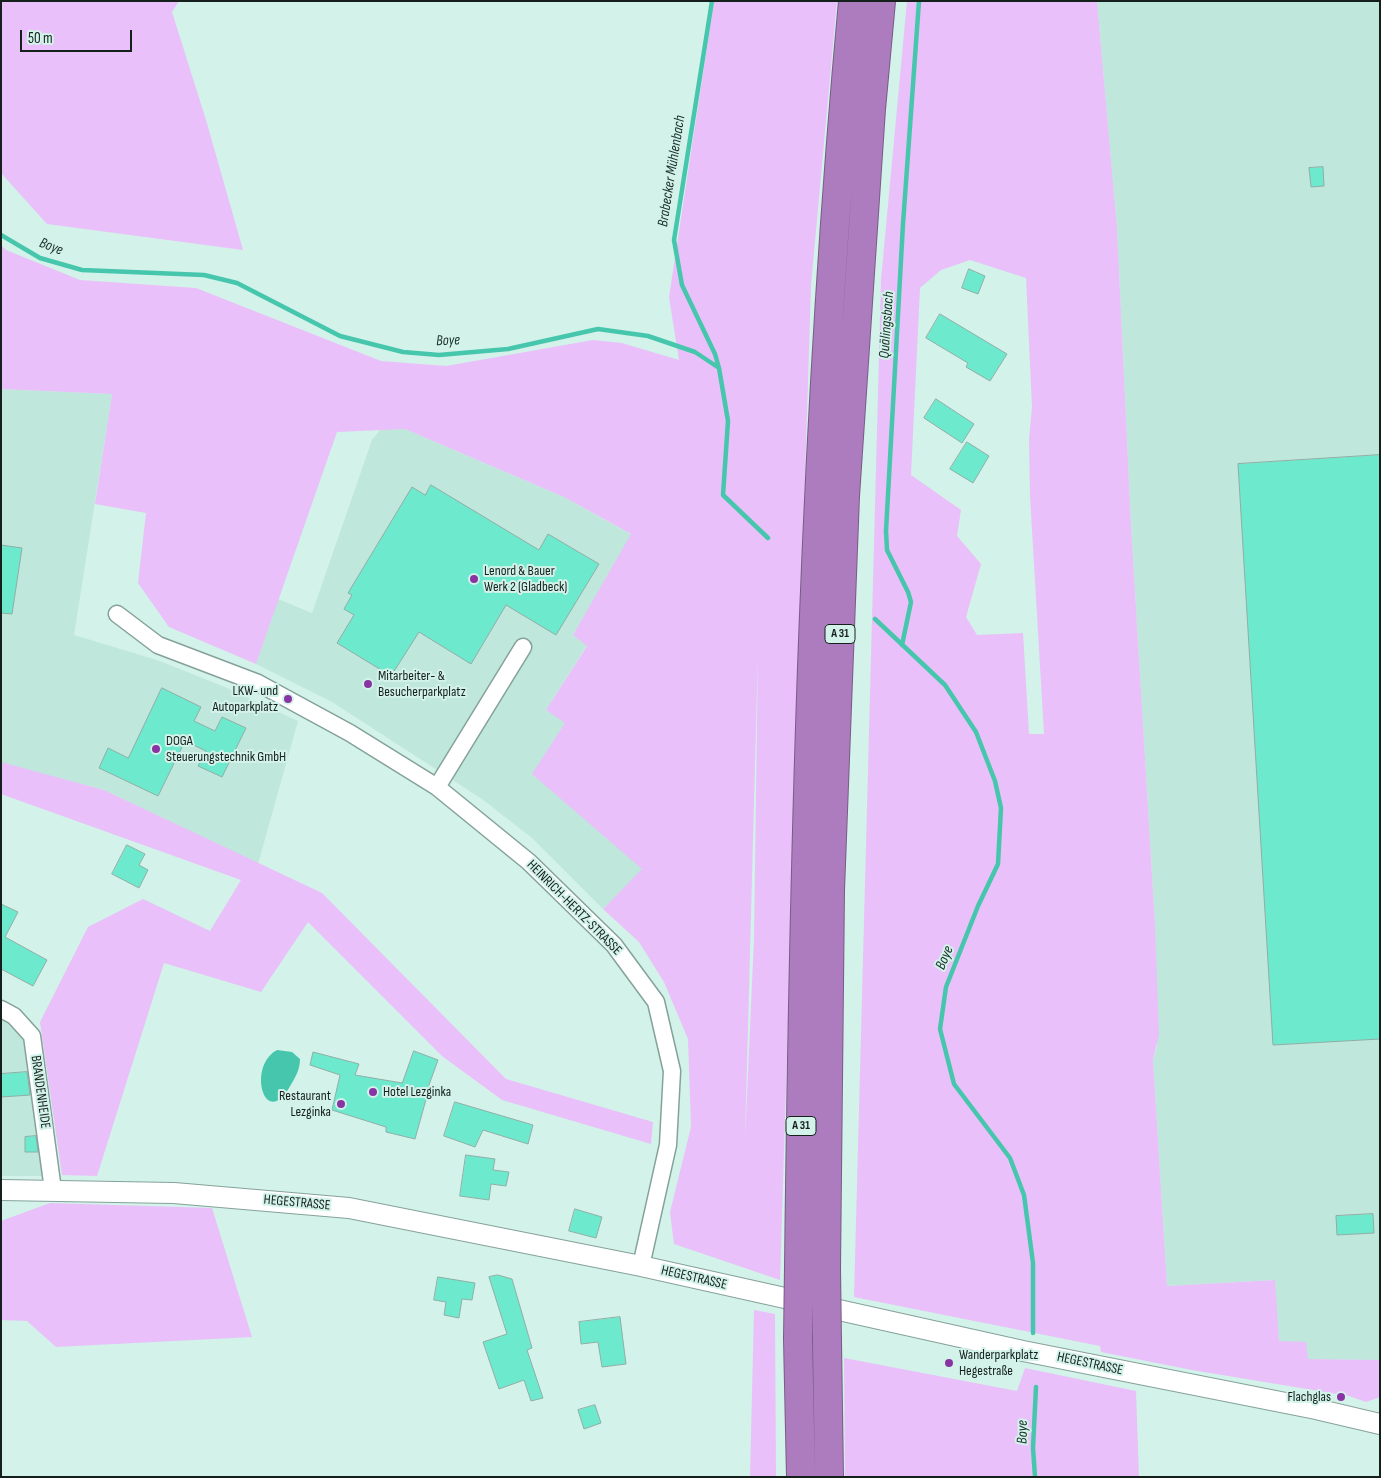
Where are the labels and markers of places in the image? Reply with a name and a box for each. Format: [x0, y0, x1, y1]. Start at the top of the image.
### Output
place label: Lenord & Bauer Werk 2 (Gladbeck) [484, 563, 567, 596]
marker: Lenord & Bauer Werk 2 (Gladbeck) [468, 573, 480, 585]
place label: Mitarbeiter- & Besucherparkplatz [378, 668, 466, 700]
marker: Mitarbeiter- & Besucherparkplatz [362, 678, 374, 690]
place label: LKW- und Autoparkplatz [212, 683, 278, 716]
marker: LKW- und Autoparkplatz [282, 693, 294, 705]
place label: DOGA Steuerungstechnik GmbH [166, 733, 286, 766]
marker: DOGA Steuerungstechnik GmbH [150, 743, 162, 755]
place label: Hotel Lezginka [383, 1084, 451, 1100]
marker: Hotel Lezginka [367, 1086, 379, 1098]
place label: Restaurant Lezginka [279, 1088, 331, 1120]
marker: Restaurant Lezginka [335, 1098, 347, 1110]
place label: Wanderparkplatz Hegestraße [959, 1347, 1038, 1380]
marker: Wanderparkplatz Hegestraße [943, 1357, 955, 1369]
place label: Flachglas [1287, 1389, 1331, 1405]
marker: Flachglas [1335, 1391, 1347, 1403]

